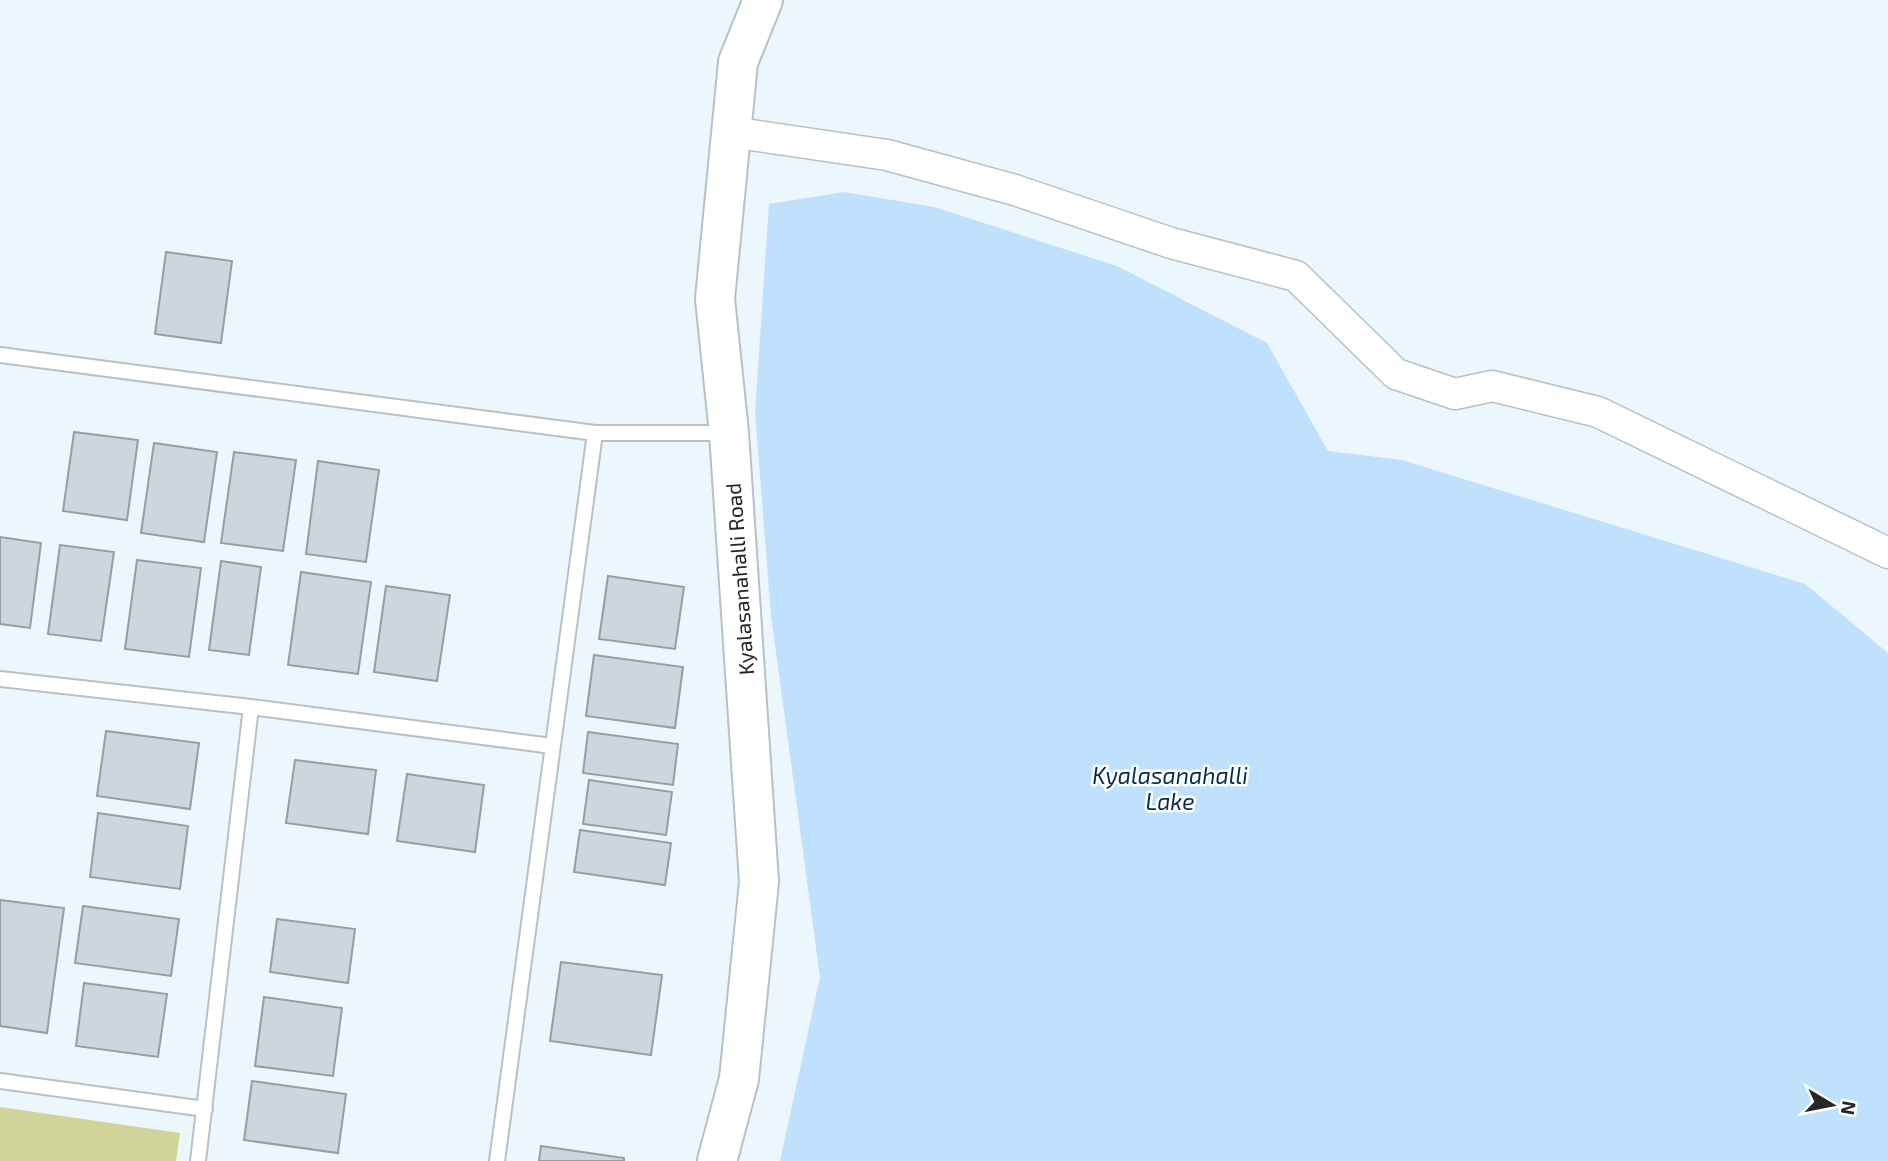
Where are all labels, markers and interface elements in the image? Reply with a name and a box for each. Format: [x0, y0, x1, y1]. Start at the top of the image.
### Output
street label: Kyalasanahalli Road [720, 482, 758, 676]
water label: Kyalasanahalli Lake [1092, 761, 1248, 815]
north arrow [1797, 1070, 1867, 1140]
text: N [1837, 1099, 1862, 1117]

